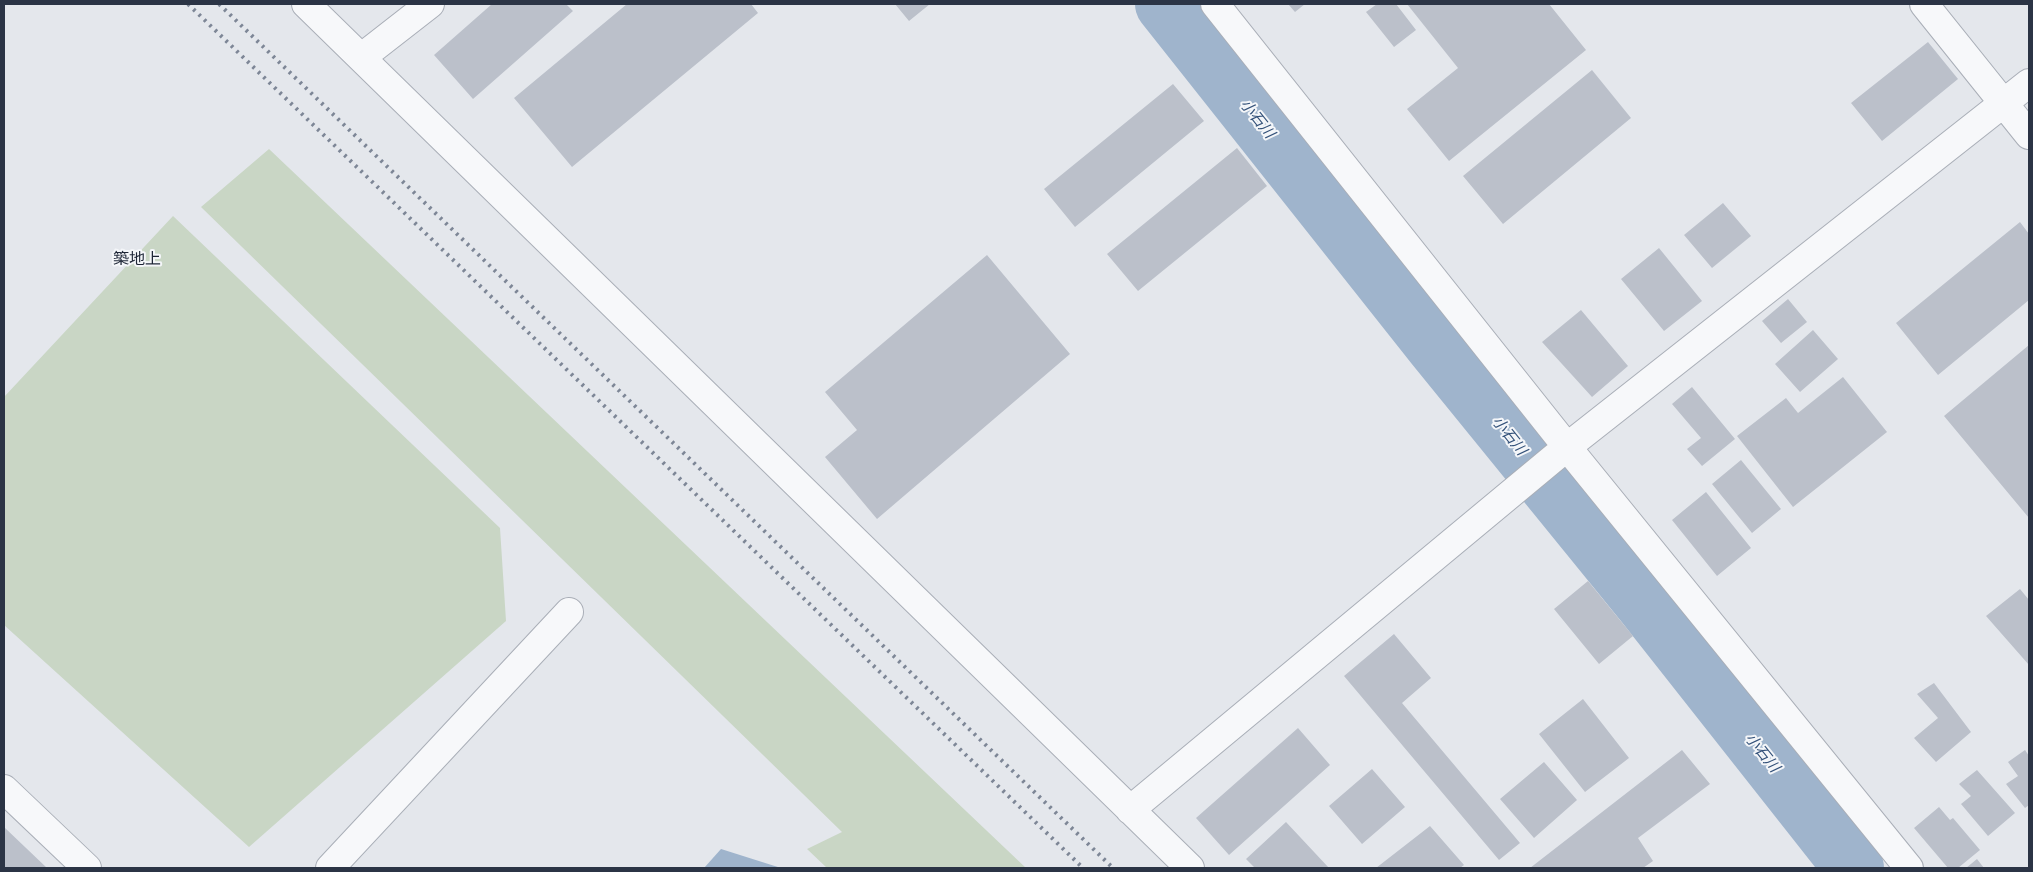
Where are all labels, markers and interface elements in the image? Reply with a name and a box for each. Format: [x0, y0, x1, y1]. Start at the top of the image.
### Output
water label: 小石川 [1236, 96, 1278, 142]
district label: 築地上 [113, 249, 161, 269]
water label: 小石川 [1488, 413, 1530, 459]
water label: 小石川 [1741, 730, 1783, 776]

